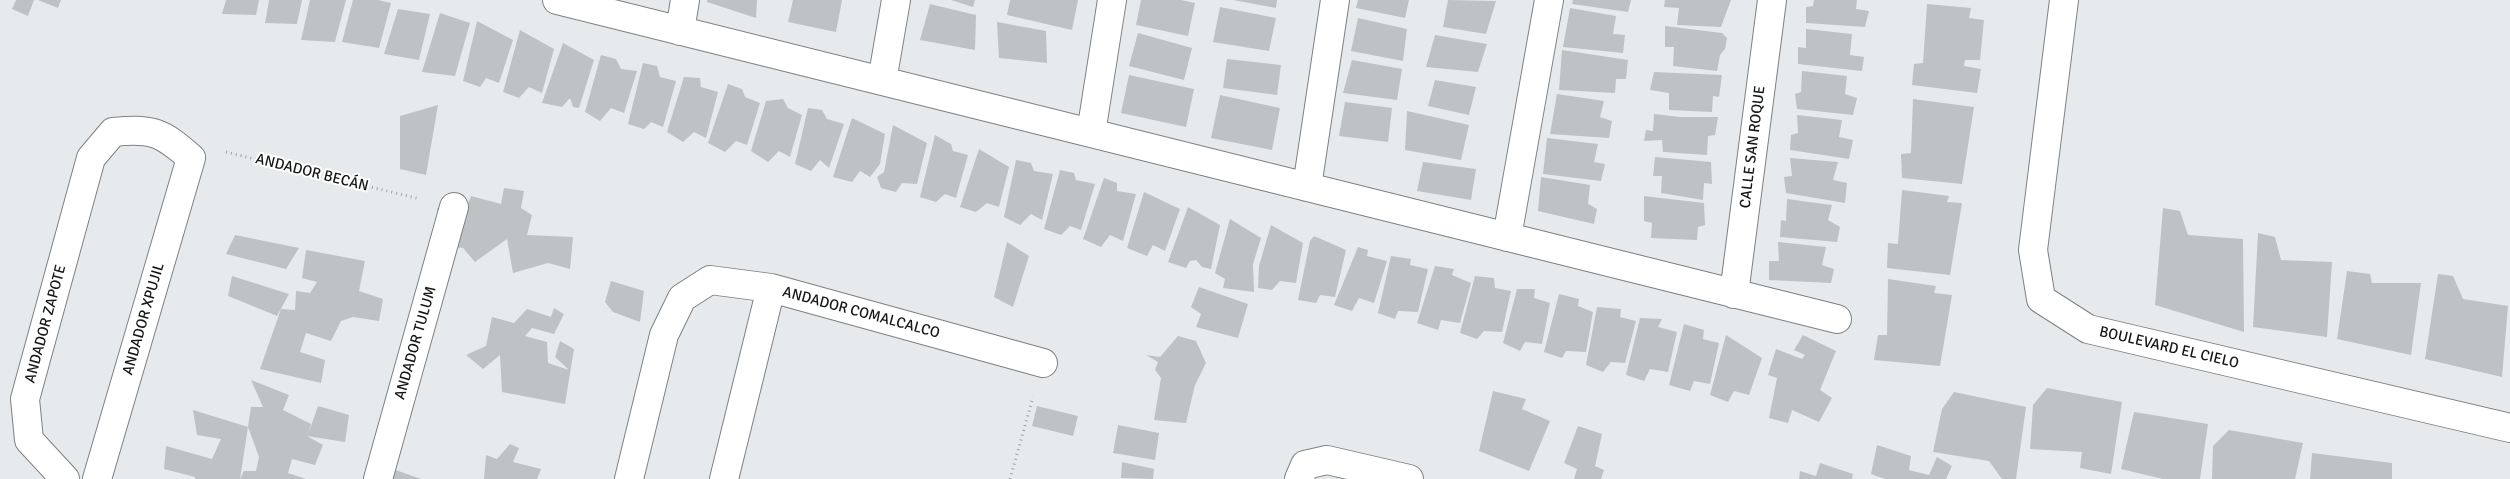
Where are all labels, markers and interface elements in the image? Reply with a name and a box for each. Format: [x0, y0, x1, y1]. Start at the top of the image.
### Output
street label: CALLE SAN ROQUE [1737, 85, 1769, 209]
street label: ANDADOR BECÁN [254, 150, 370, 196]
street label: ANDADOR XPUJIL [119, 261, 169, 377]
street label: ANDADOR ZAPOTE [22, 263, 70, 385]
street label: ANDADOR COMALCALCO [780, 283, 942, 343]
street label: ANDADOR TULUM [391, 284, 441, 402]
street label: BOULEVARD EL CIELO [2097, 323, 2241, 373]

